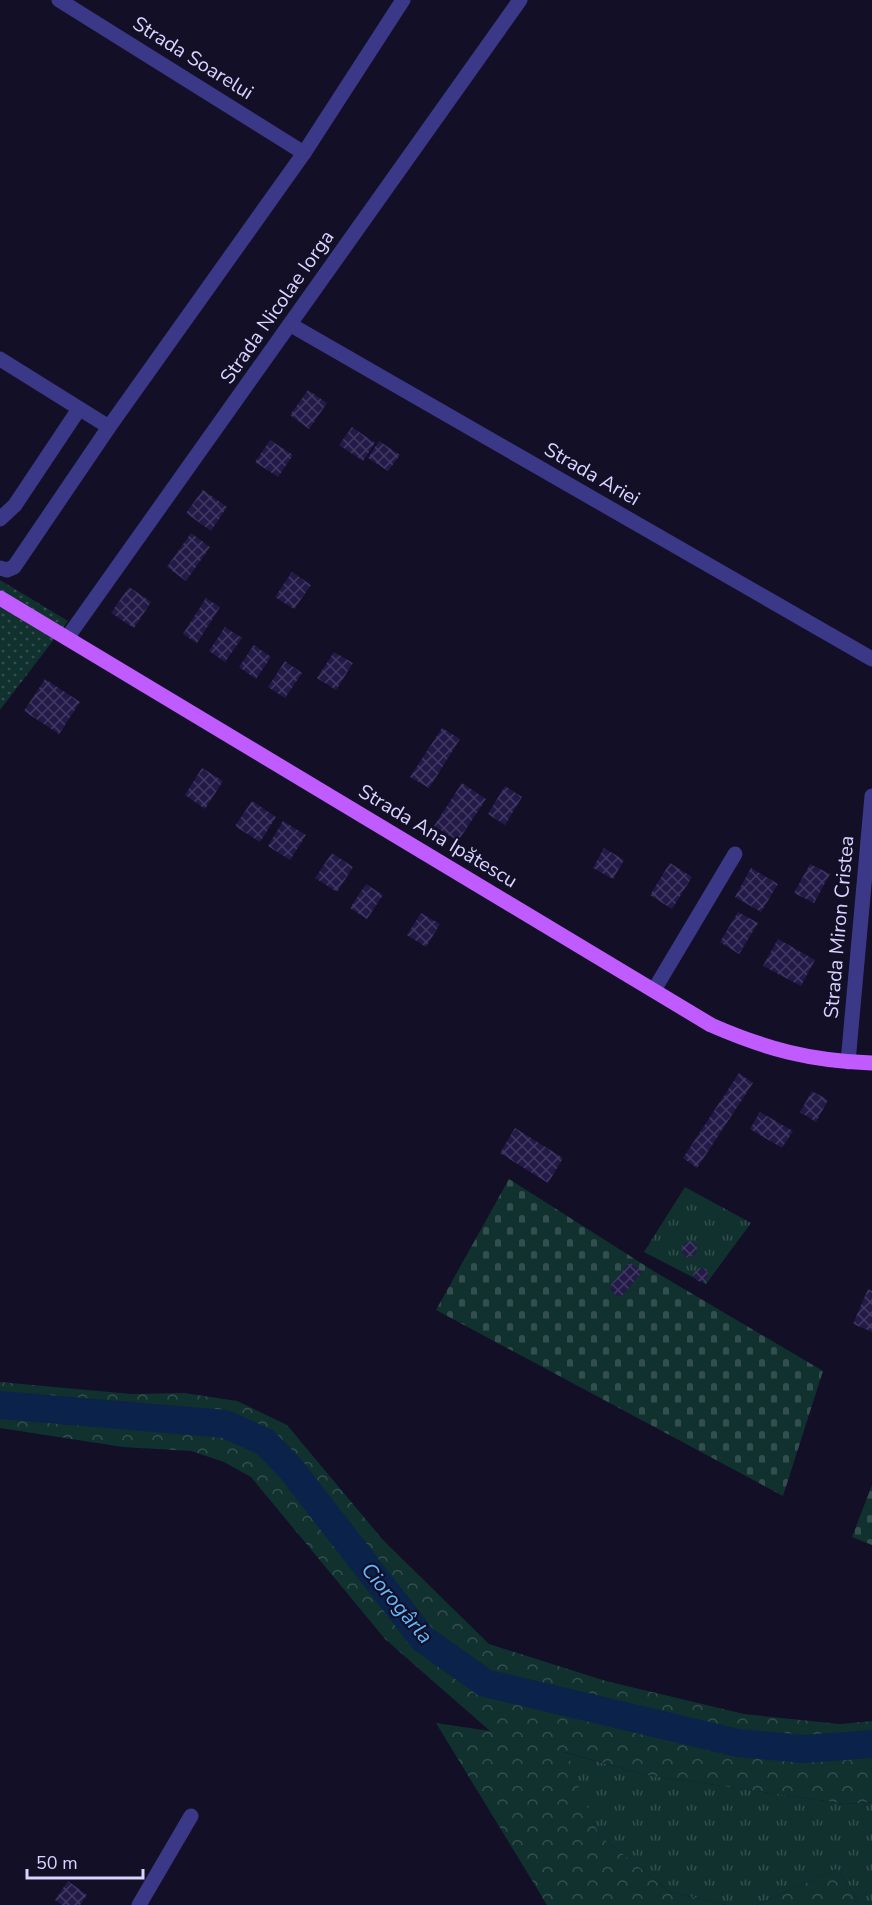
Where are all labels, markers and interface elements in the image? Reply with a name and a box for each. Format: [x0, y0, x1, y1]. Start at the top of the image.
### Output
street label: Strada Soarelui [127, 10, 259, 106]
street label: Strada Nicolae Iorga [214, 225, 340, 389]
street label: Strada Ariei [539, 436, 645, 512]
street label: Strada Ana Ipătescu [353, 778, 523, 894]
street label: Strada Miron Cristea [818, 834, 860, 1020]
water label: Ciorogârla [355, 1556, 439, 1650]
scale bar [27, 1842, 142, 1880]
text: 50 m [36, 1851, 78, 1875]

